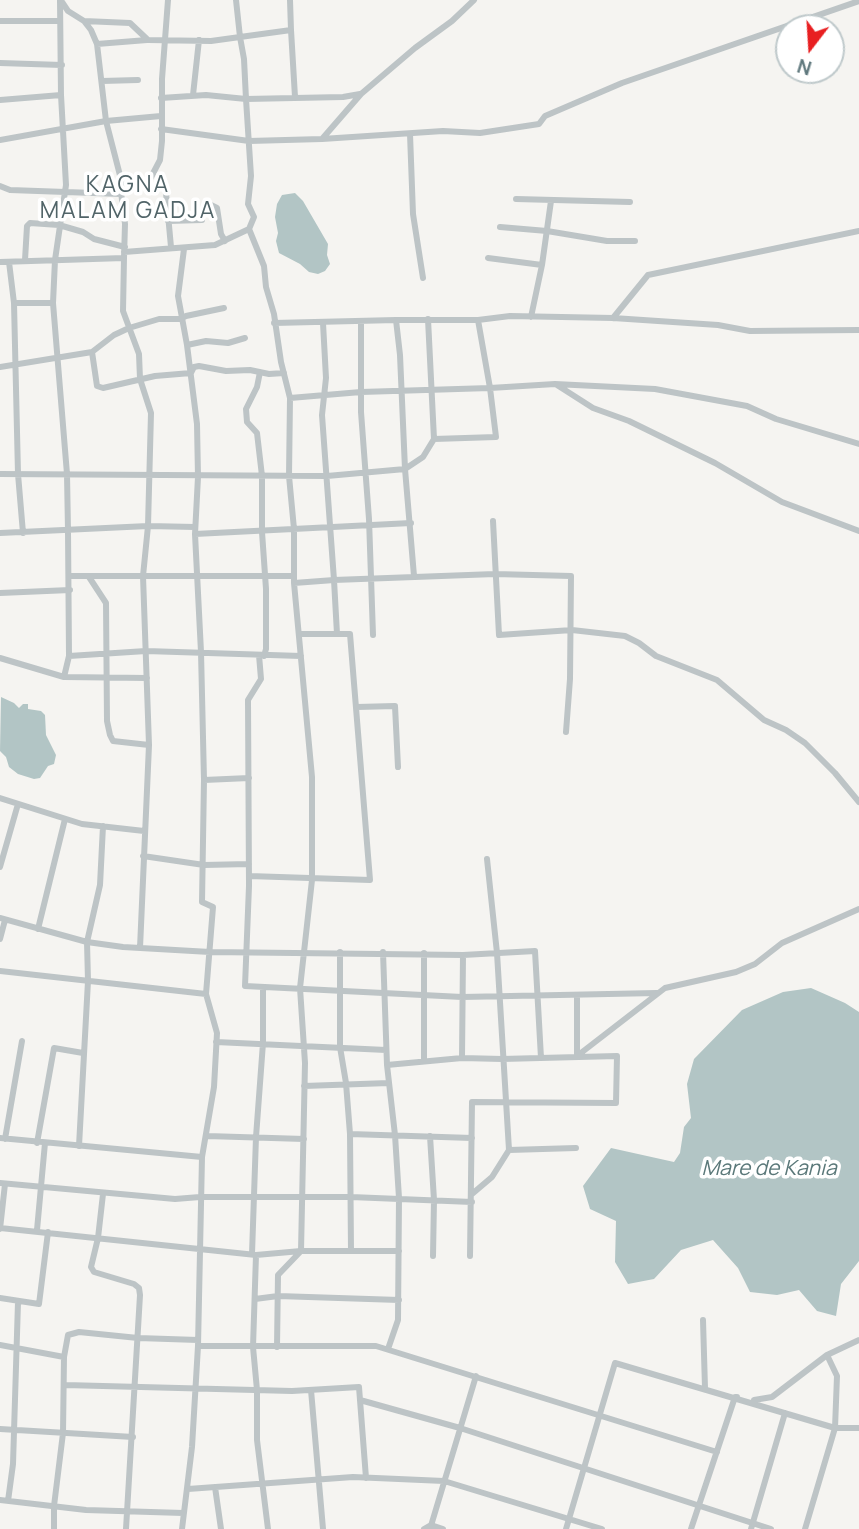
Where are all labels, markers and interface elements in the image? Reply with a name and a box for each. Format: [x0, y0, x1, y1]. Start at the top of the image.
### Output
north arrow [775, 14, 845, 84]
text: N [794, 53, 815, 82]
district label: KAGNA MALAM GADJA [41, 172, 215, 226]
water label: Mare de Kania [701, 1156, 837, 1182]

